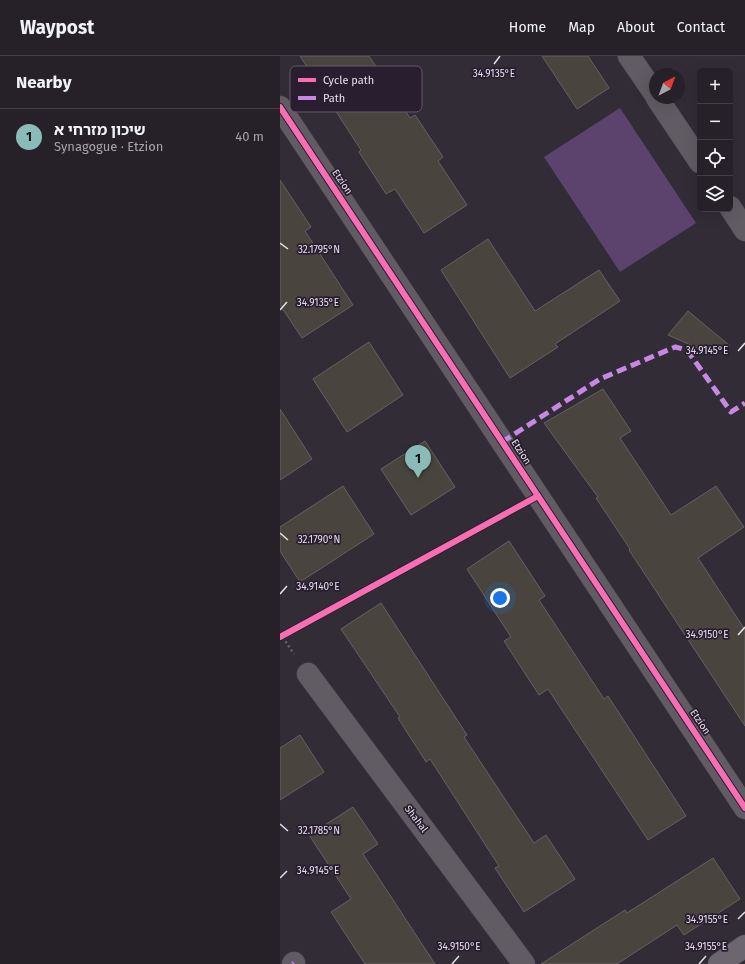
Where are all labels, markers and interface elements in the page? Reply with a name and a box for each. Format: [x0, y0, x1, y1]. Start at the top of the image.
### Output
text: Waypost [20, 16, 94, 39]
text: Home [509, 19, 546, 36]
text: Map [568, 19, 595, 36]
text: About [617, 19, 655, 36]
text: Contact [677, 19, 725, 36]
legend [290, 66, 422, 112]
text: 34.9135°E [473, 68, 515, 80]
north arrow [649, 68, 685, 104]
map controls [697, 68, 733, 212]
button: + [697, 68, 733, 104]
text: Nearby [16, 72, 71, 93]
text: Cycle path [323, 74, 374, 87]
text: Path [323, 92, 345, 105]
button: − [697, 104, 733, 140]
text: שיכון מזרחי א [54, 121, 146, 139]
text: 1 [26, 129, 32, 144]
text: 40 m [235, 129, 264, 144]
text: Synagogue · Etzion [54, 139, 163, 154]
button: locate [697, 140, 733, 176]
street label: Etzion [329, 167, 355, 197]
button: layers [697, 176, 733, 212]
text: 32.1795°N [298, 244, 340, 256]
text: 34.9135°E [297, 297, 339, 309]
text: 34.9145°E [686, 345, 728, 357]
street label: Etzion [508, 437, 534, 467]
pin: 1 [405, 445, 431, 478]
text: 32.1790°N [298, 534, 340, 546]
text: 34.9140°E [296, 581, 340, 593]
your location [490, 588, 510, 608]
text: 34.9150°E [686, 629, 728, 641]
street label: Etzion [687, 707, 713, 737]
street label: Shahal [402, 803, 430, 835]
text: 32.1785°N [298, 825, 340, 837]
text: 34.9145°E [297, 865, 339, 877]
text: 34.9155°E [686, 914, 728, 926]
text: 34.9150°E [438, 941, 480, 953]
text: 34.9155°E [685, 941, 727, 953]

